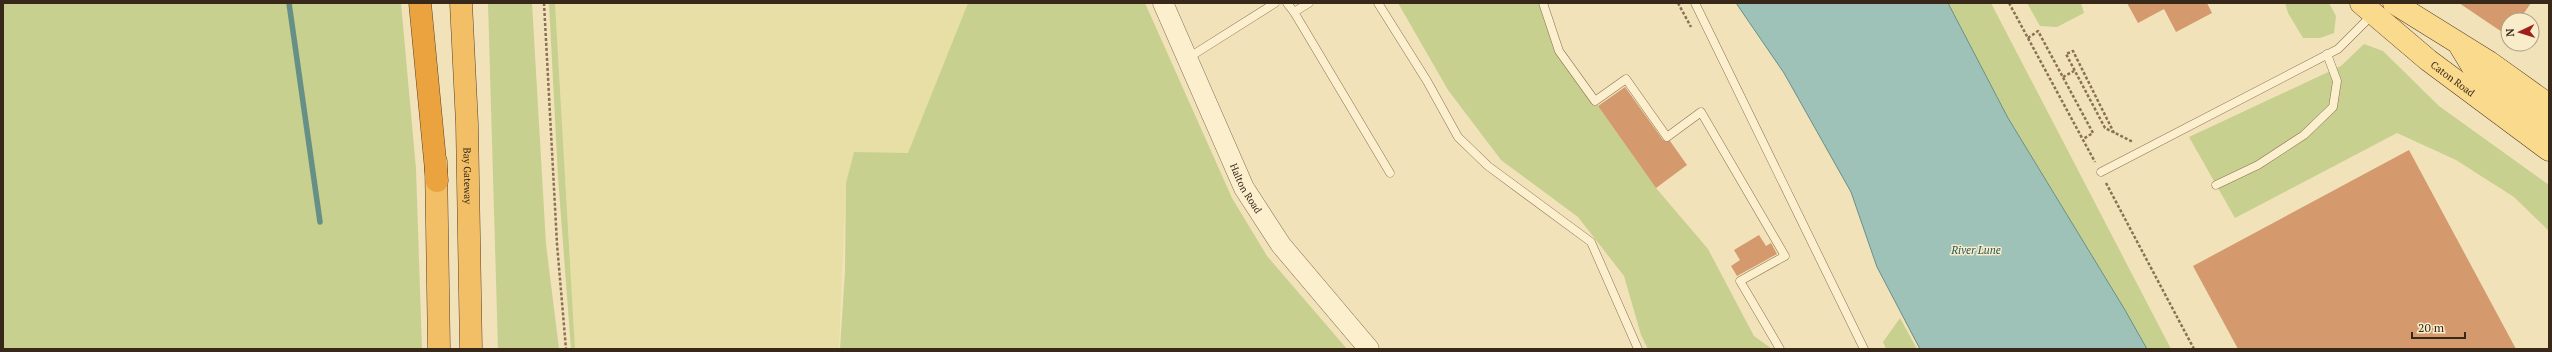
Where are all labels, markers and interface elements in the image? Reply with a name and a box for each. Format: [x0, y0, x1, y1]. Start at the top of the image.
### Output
north arrow [2500, 12, 2540, 52]
text: N [2503, 27, 2517, 37]
street label: Caton Road [2428, 58, 2478, 99]
street label: Bay Gateway [461, 147, 475, 205]
street label: Halton Road [1227, 161, 1265, 216]
water label: River Lune [1950, 243, 2001, 257]
scale bar [2412, 314, 2465, 340]
text: 20 m [2418, 320, 2445, 335]

